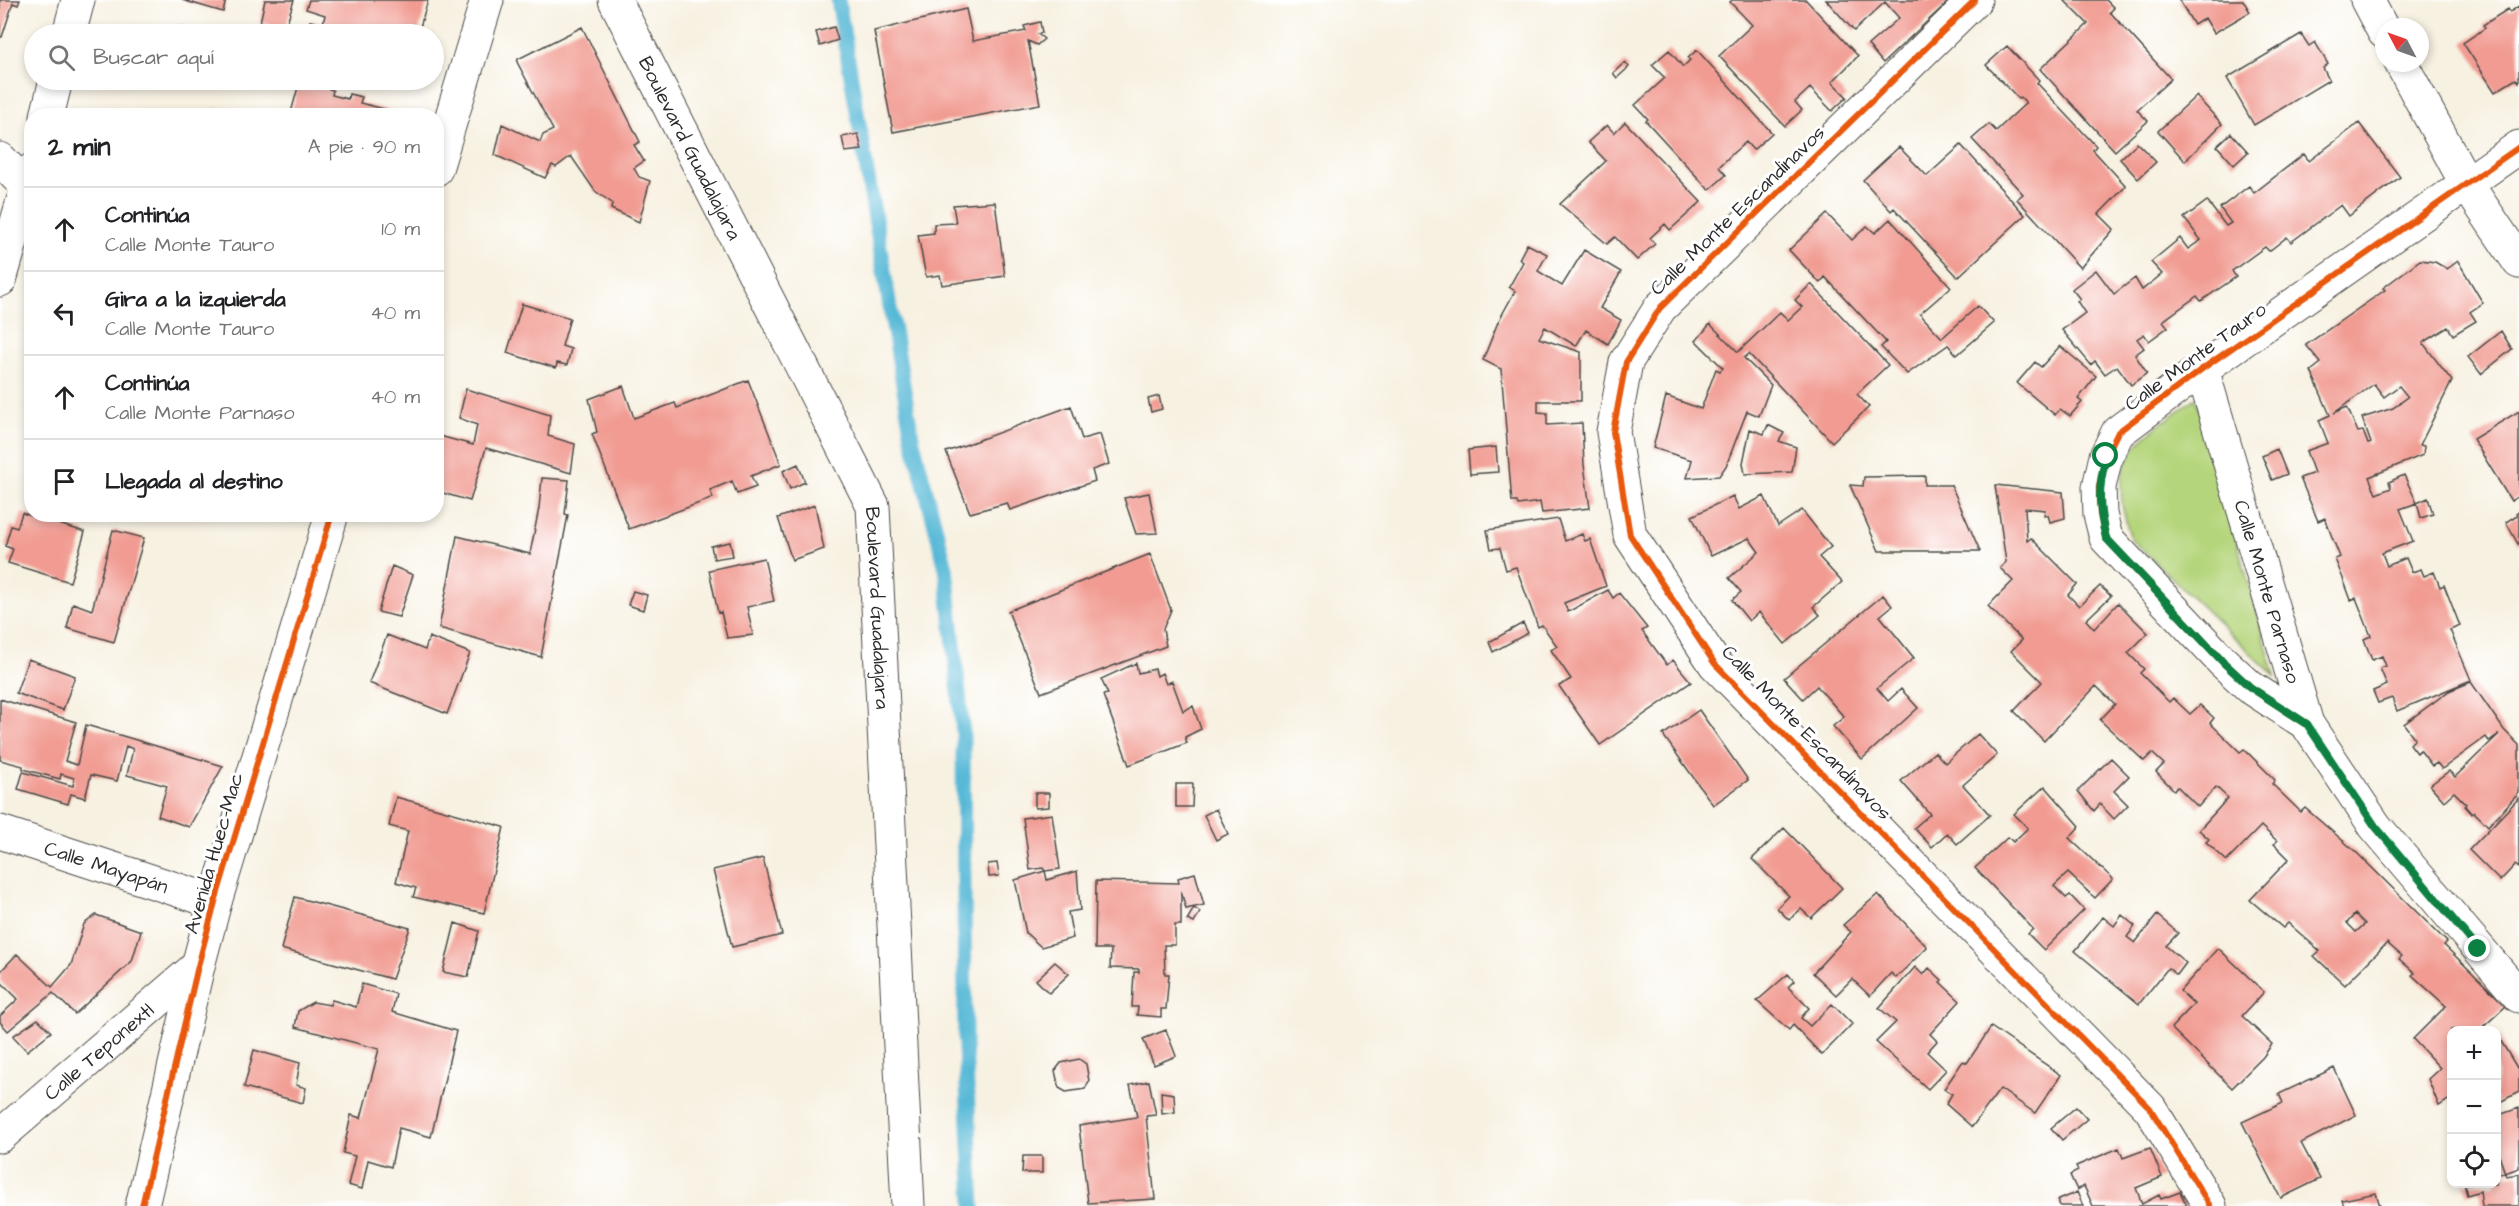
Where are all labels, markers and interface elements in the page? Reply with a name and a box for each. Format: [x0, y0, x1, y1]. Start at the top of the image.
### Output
north arrow [2375, 18, 2429, 72]
search box [24, 24, 444, 90]
icon: search [45, 41, 78, 74]
text: Buscar aquí [93, 42, 214, 73]
street label: Boulevard Guadalajara [631, 52, 748, 245]
street label: Calle Monte Escandinavos [1644, 119, 1832, 302]
text: 2 min [48, 129, 110, 165]
text: A pie · 90 m [308, 133, 420, 161]
text: Continúa [105, 200, 190, 231]
icon: ahead [48, 213, 81, 246]
text: 10 m [381, 215, 420, 243]
text: Calle Monte Tauro [105, 231, 274, 259]
text: Gira a la izquierda [105, 284, 286, 315]
street label: Calle Monte Tauro [2119, 296, 2272, 418]
icon: left [48, 297, 81, 330]
text: 40 m [370, 299, 420, 327]
text: Calle Monte Tauro [105, 315, 274, 343]
text: Continúa [105, 368, 190, 399]
icon: ahead [48, 381, 81, 414]
text: 40 m [370, 383, 420, 411]
text: Calle Monte Parnaso [105, 399, 295, 427]
route start [2092, 442, 2118, 468]
icon: arrive [48, 465, 81, 498]
text: Llegada al destino [105, 466, 283, 497]
street label: Calle Monte Parnaso [2227, 497, 2307, 687]
street label: Boulevard Guadalajara [858, 506, 896, 710]
street label: Calle Monte Escandinavos [1715, 639, 1898, 827]
street label: Avenida Huec-Mac [178, 769, 251, 937]
street label: Calle Mayapán [41, 834, 172, 901]
route end [2464, 935, 2490, 961]
street label: Calle Teponextl [38, 997, 160, 1107]
map controls [2447, 1026, 2501, 1188]
button: + [2447, 1026, 2501, 1080]
button: − [2447, 1080, 2501, 1134]
button: locate [2447, 1134, 2501, 1188]

